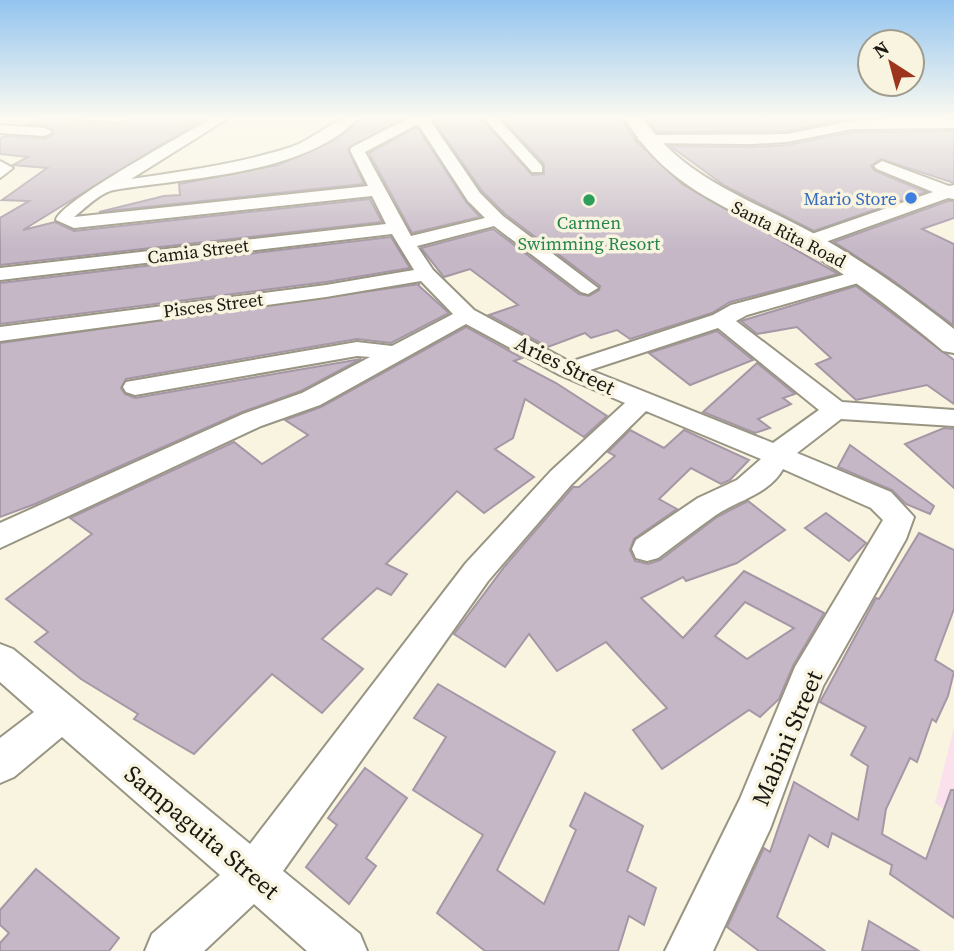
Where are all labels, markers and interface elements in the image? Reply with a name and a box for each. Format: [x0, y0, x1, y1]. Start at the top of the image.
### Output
north arrow [856, 28, 926, 98]
text: N [868, 35, 894, 64]
place label: Mario Store [804, 186, 897, 211]
marker: Mario Store [903, 190, 919, 206]
marker: Carmen Swimming Resort [581, 192, 597, 208]
street label: Santa Rita Road [727, 194, 851, 274]
place label: Carmen Swimming Resort [518, 210, 660, 256]
street label: Camia Street [146, 232, 250, 270]
street label: Pisces Street [162, 286, 265, 324]
street label: Aries Street [510, 328, 620, 402]
street label: Mabini Street [744, 665, 830, 811]
street label: Sampaguita Street [118, 757, 287, 907]

